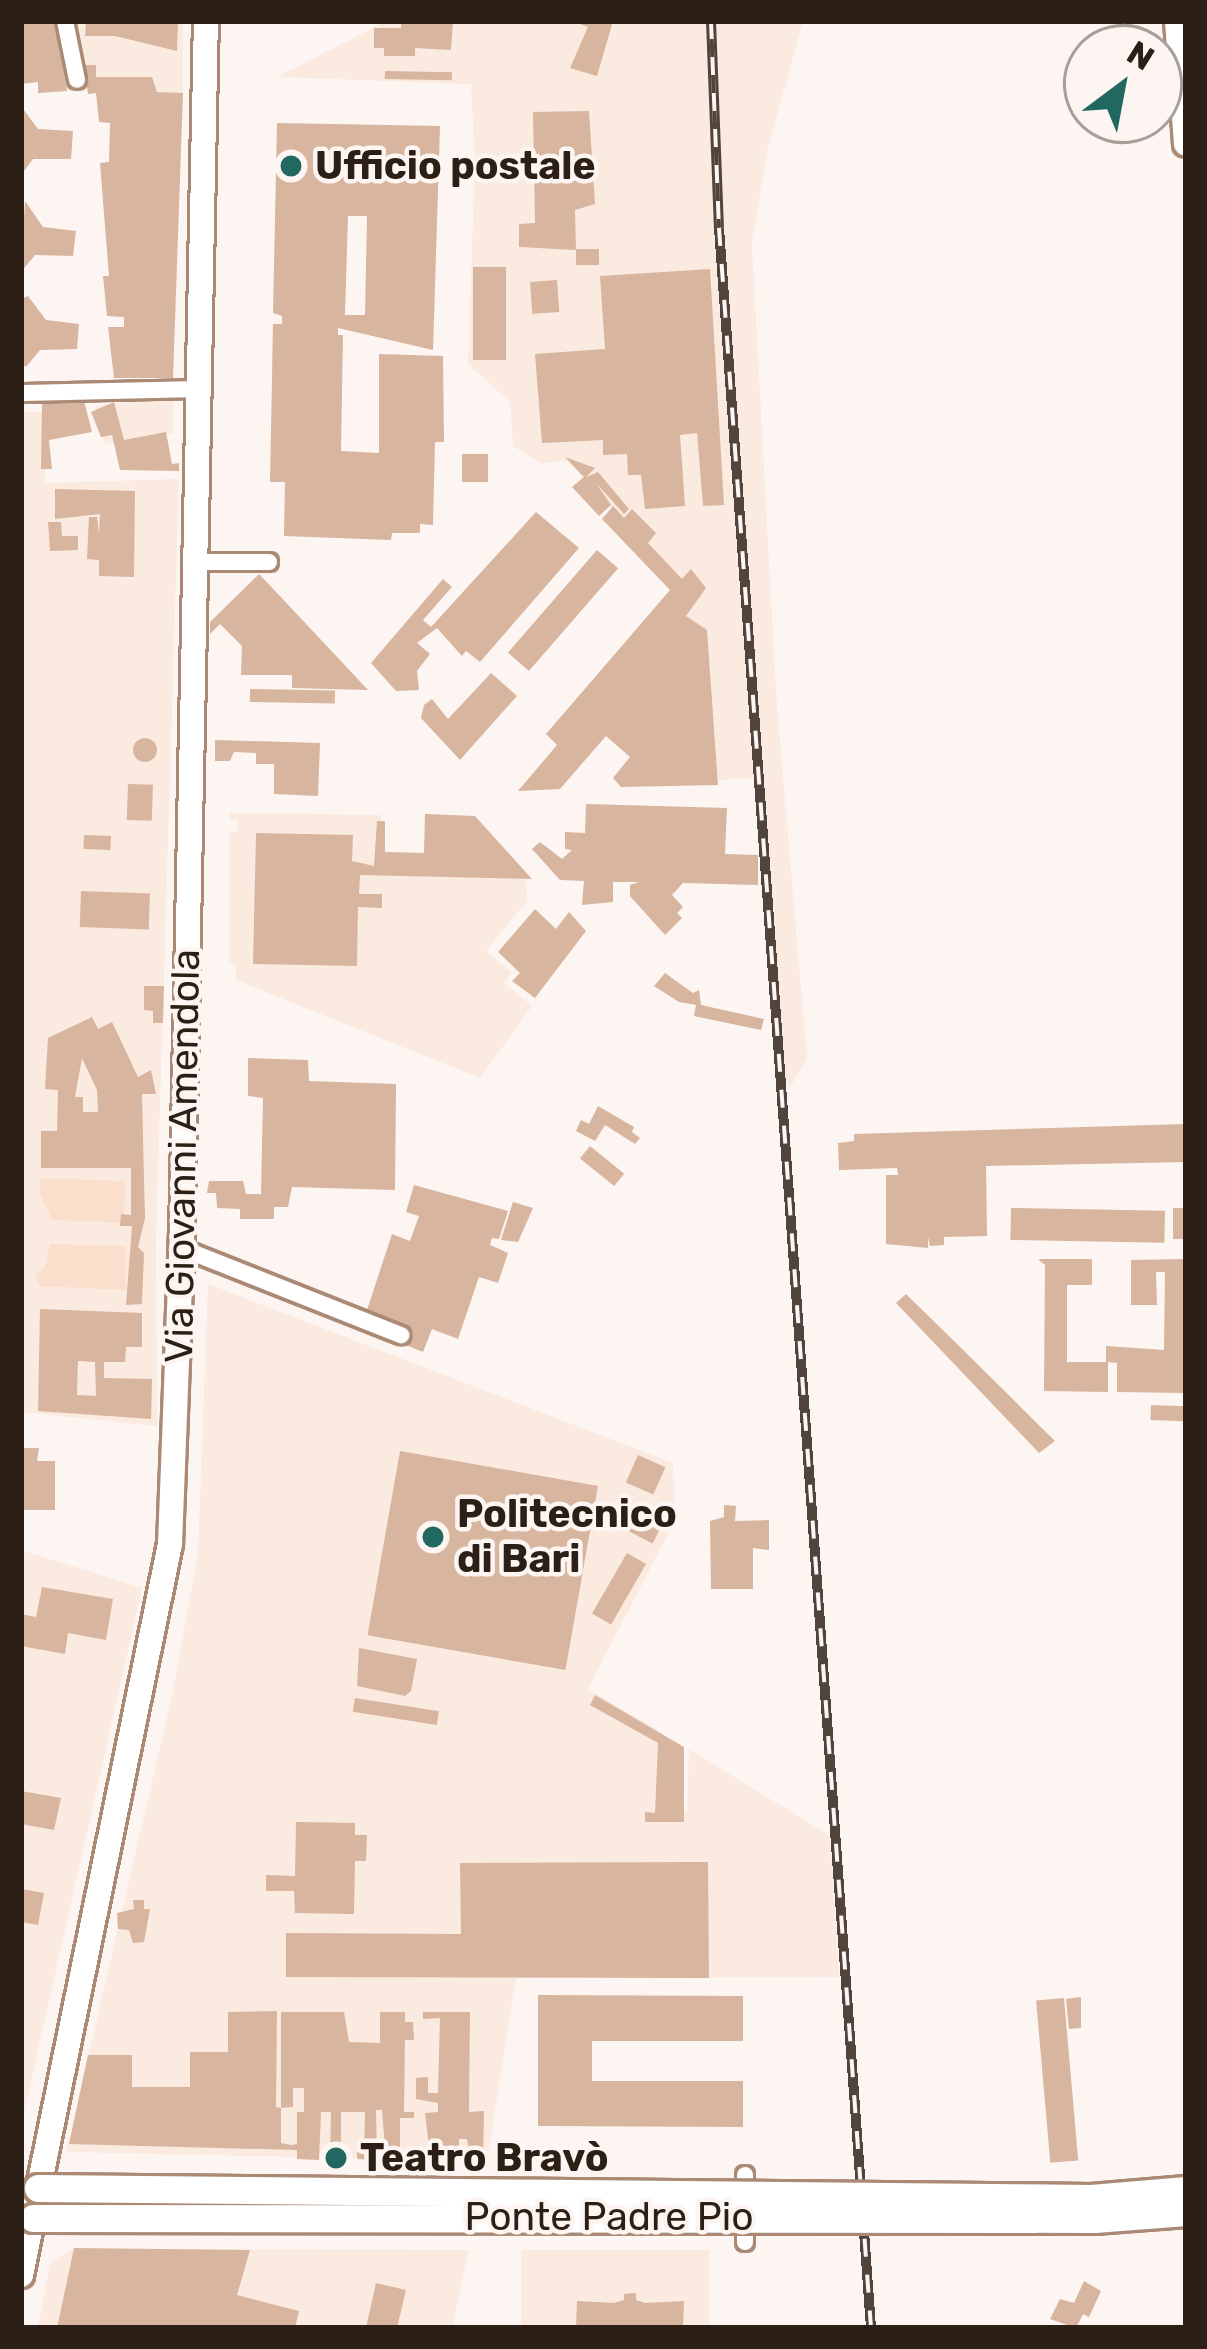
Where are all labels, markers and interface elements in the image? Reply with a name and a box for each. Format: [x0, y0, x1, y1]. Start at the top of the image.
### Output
north arrow [1063, 24, 1183, 144]
text: N [1120, 33, 1161, 78]
place label: Ufficio postale [315, 143, 596, 189]
marker: Ufficio postale [278, 153, 304, 179]
street label: Via Giovanni Amendola [156, 948, 210, 1364]
place label: Politecnico di Bari [457, 1492, 677, 1583]
marker: Politecnico di Bari [420, 1524, 446, 1550]
place label: Teatro Bravò [360, 2135, 609, 2181]
marker: Teatro Bravò [323, 2145, 349, 2171]
street label: Ponte Padre Pio [464, 2194, 754, 2240]

